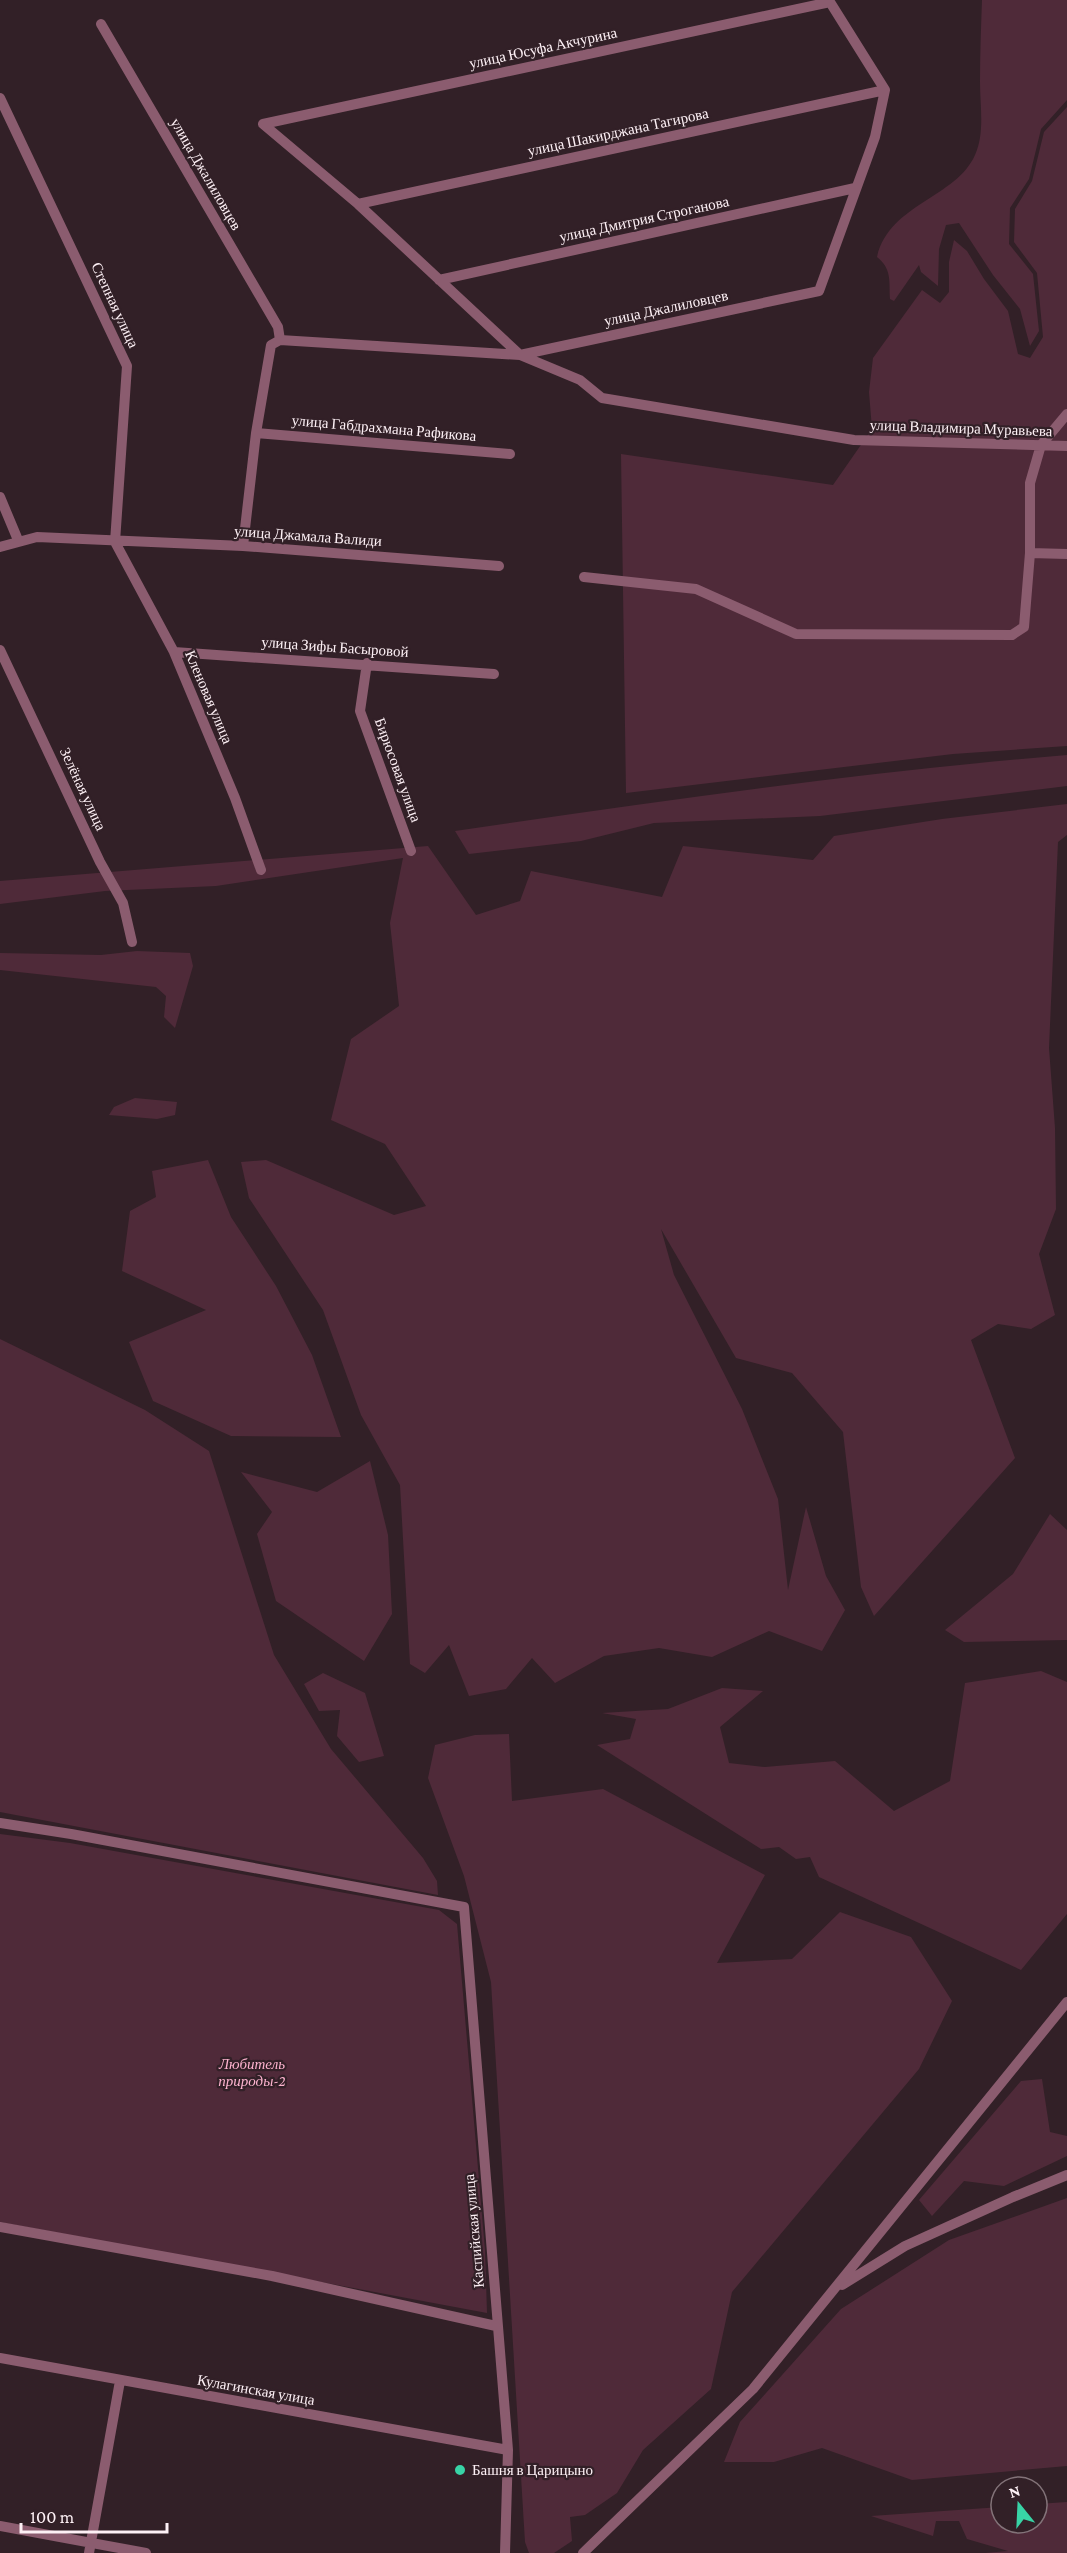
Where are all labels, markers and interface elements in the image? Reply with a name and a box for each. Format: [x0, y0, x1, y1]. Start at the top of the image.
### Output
street label: улица Юсуфа Акчурина [468, 24, 619, 72]
street label: улица Шакирджана Тагирова [526, 105, 710, 159]
street label: улица Джалиловцев [167, 115, 245, 233]
street label: улица Дмитрия Строганова [558, 193, 731, 245]
street label: Степная улица [88, 260, 142, 351]
street label: улица Джалиловцев [602, 287, 730, 329]
street label: улица Габдрахмана Рафикова [291, 412, 477, 444]
street label: улица Владимира Муравьева [869, 417, 1053, 439]
street label: улица Джамала Валиди [234, 523, 382, 549]
street label: улица Зифы Басыровой [261, 634, 409, 660]
street label: Кленовая улица [182, 648, 236, 746]
street label: Бирюсовая улица [372, 716, 424, 825]
street label: Зелёная улица [57, 745, 109, 833]
park label: Любитель природы-2 [218, 2056, 286, 2089]
street label: Каспийская улица [461, 2173, 487, 2289]
street label: Кулагинская улица [196, 2372, 316, 2408]
place label: Башня в Царицыно [472, 2462, 593, 2478]
marker: Башня в Царицыно [453, 2463, 467, 2477]
north arrow [989, 2475, 1049, 2535]
text: N [1007, 2481, 1022, 2501]
scale bar [21, 2496, 166, 2534]
text: 100 m [30, 2507, 75, 2527]

